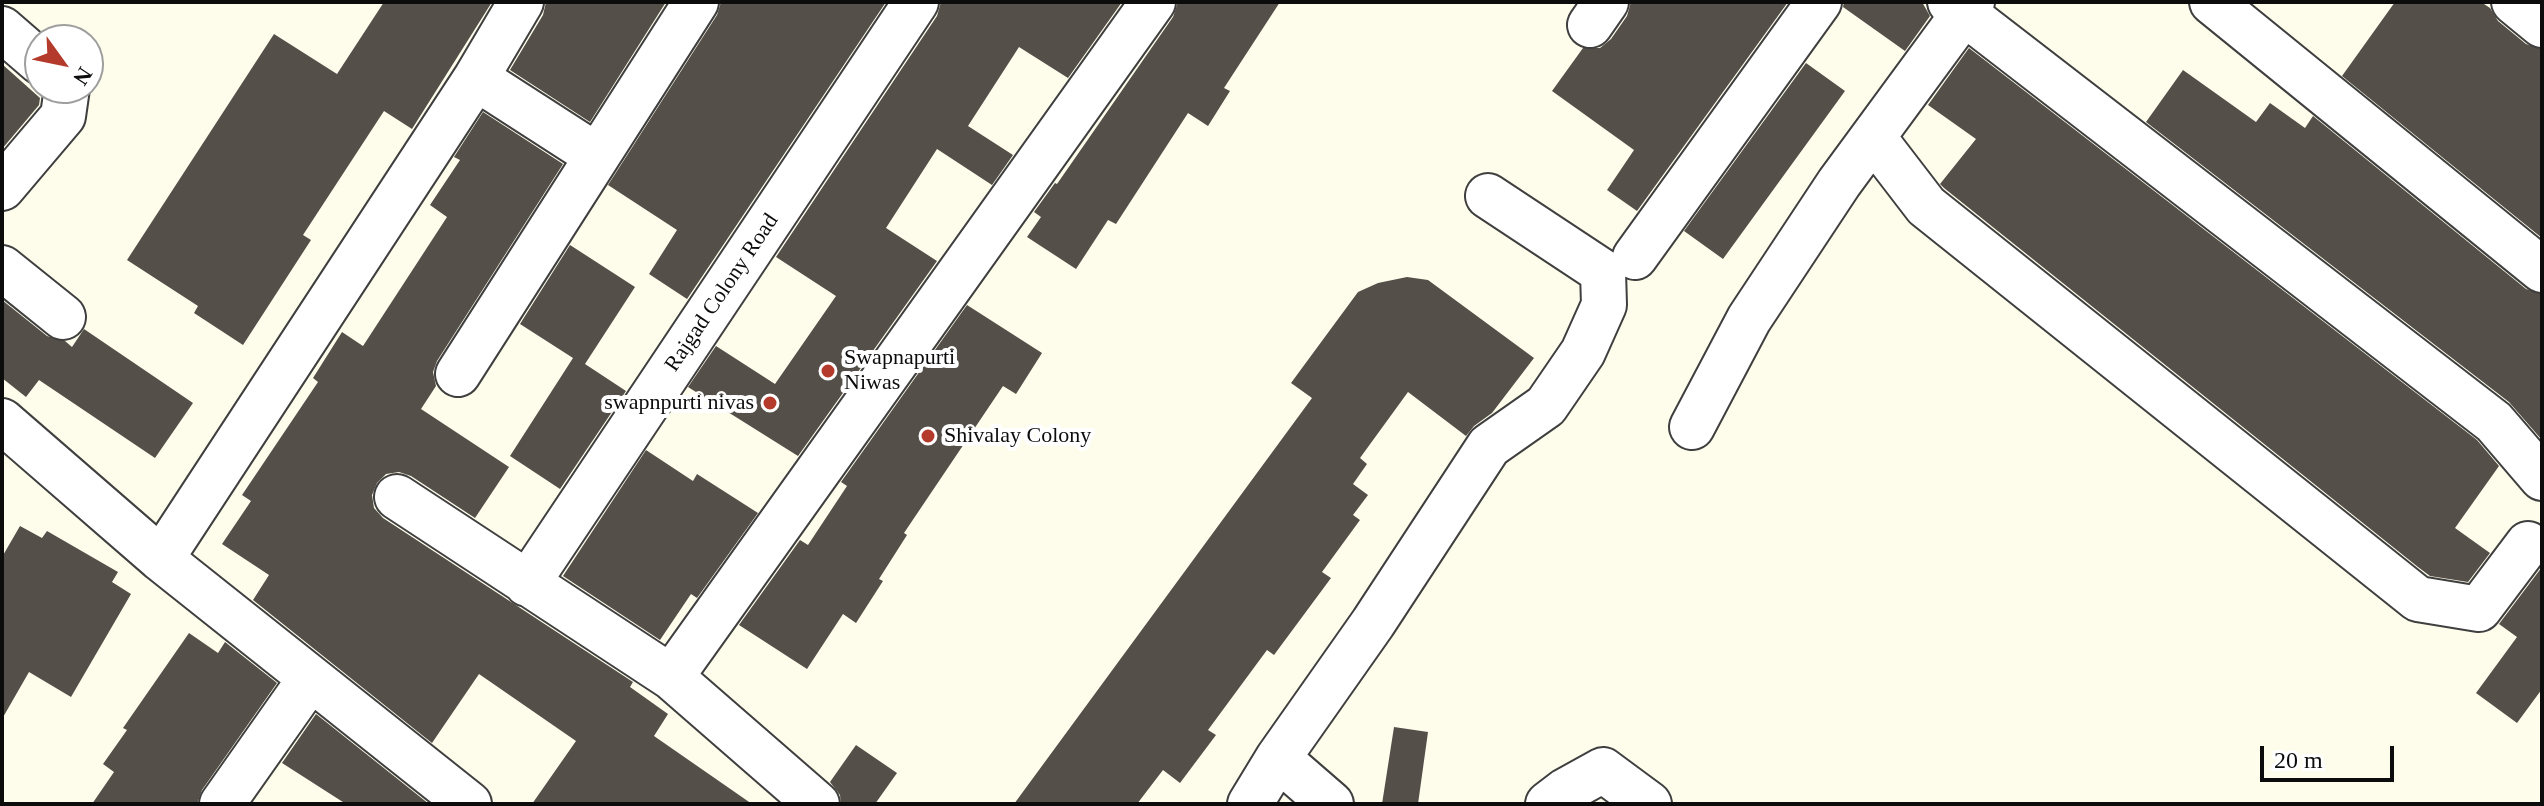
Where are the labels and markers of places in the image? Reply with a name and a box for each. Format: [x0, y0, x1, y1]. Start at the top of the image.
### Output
place label: Swapnapurti Niwas [844, 345, 955, 396]
marker: Swapnapurti Niwas [819, 362, 837, 380]
place label: swapnpurti nivas [604, 390, 754, 416]
marker: swapnpurti nivas [761, 394, 779, 412]
place label: Shivalay Colony [944, 423, 1091, 449]
marker: Shivalay Colony [919, 427, 937, 445]

